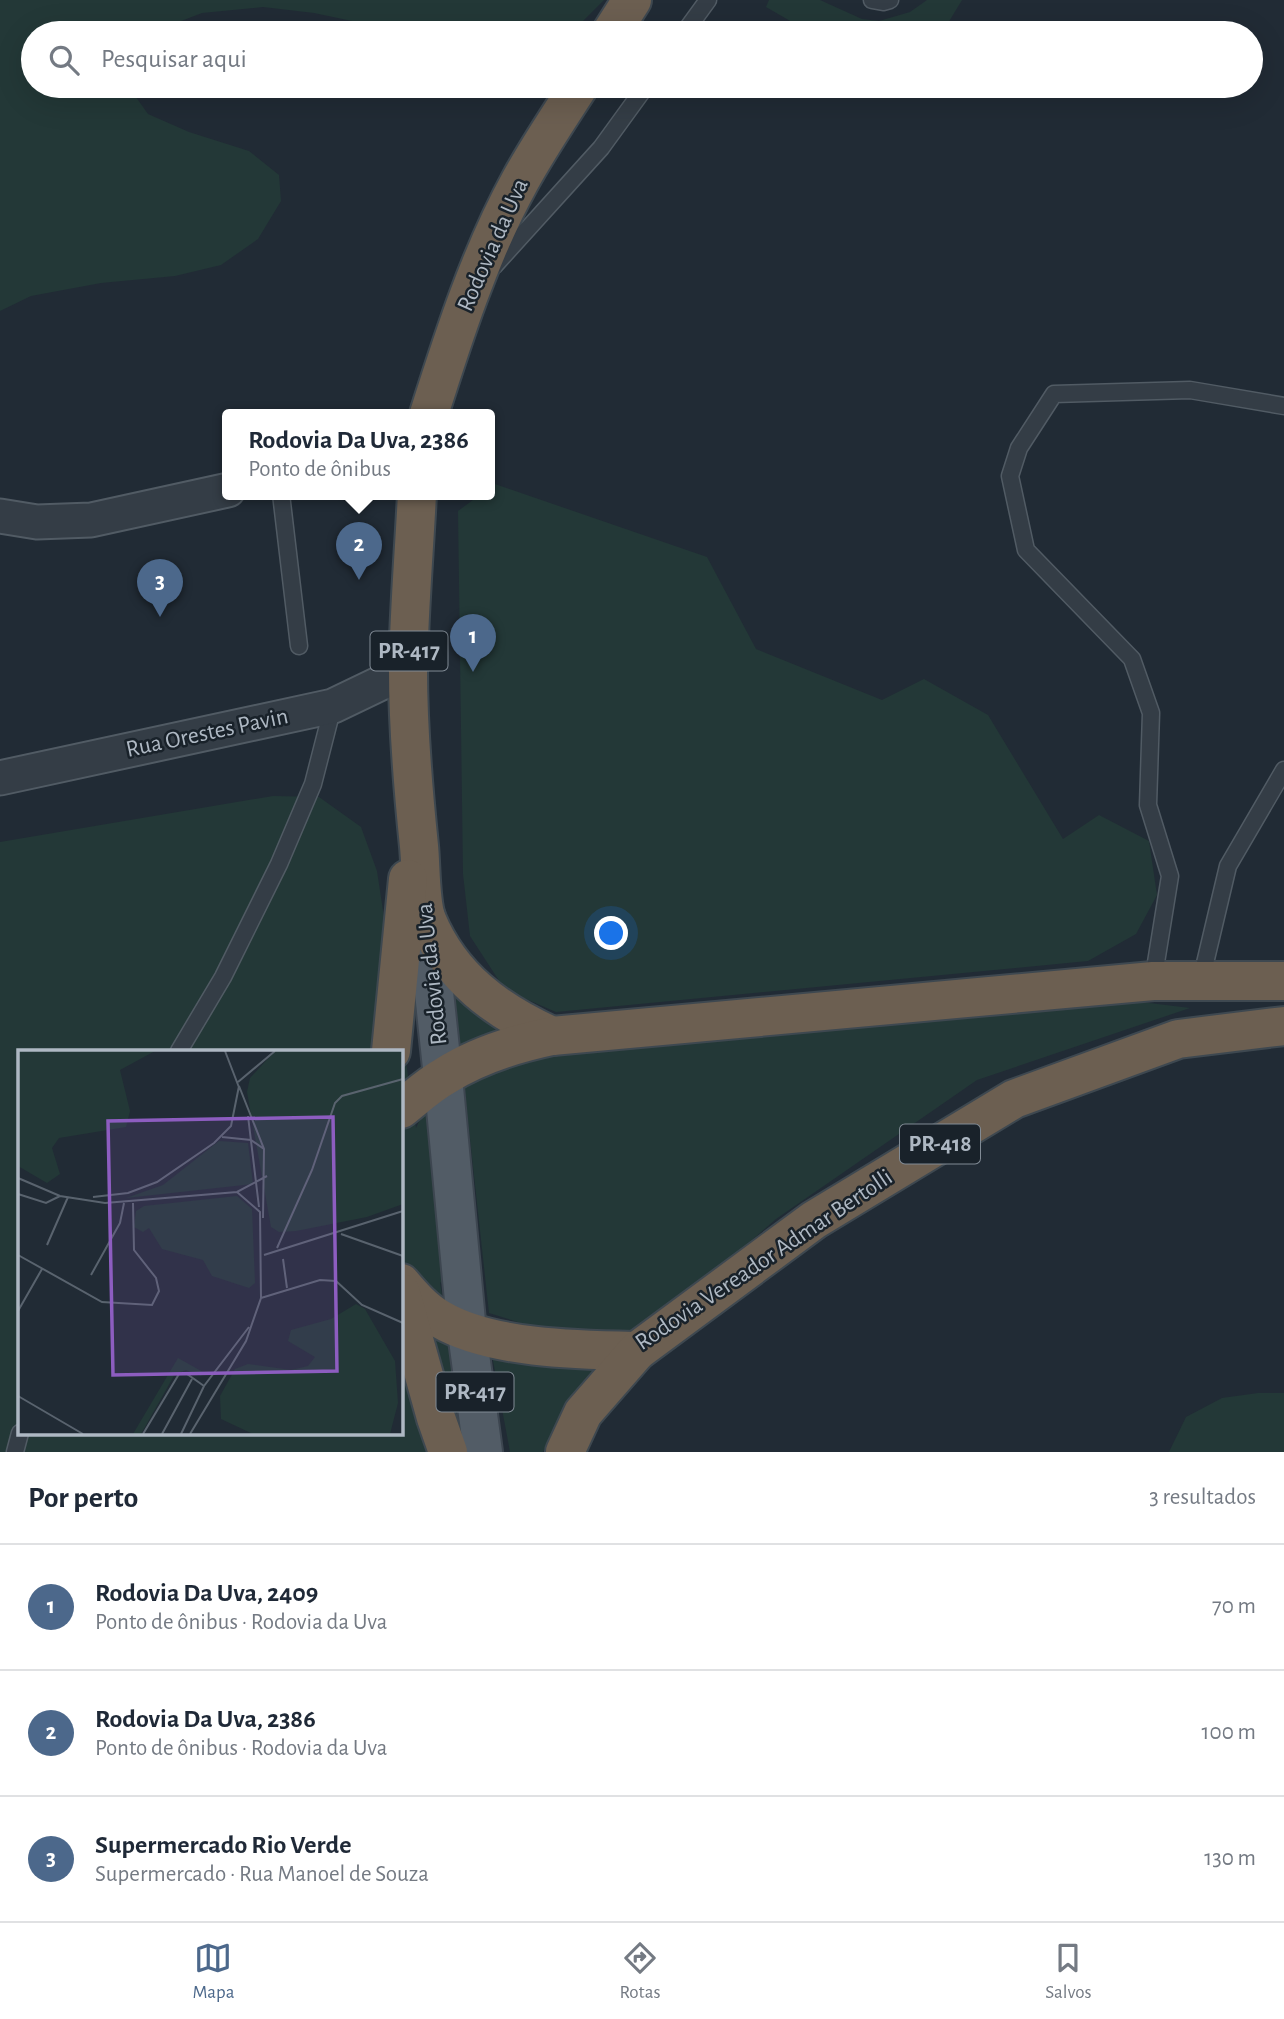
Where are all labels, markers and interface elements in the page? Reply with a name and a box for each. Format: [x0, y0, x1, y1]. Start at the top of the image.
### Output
search box [21, 21, 1263, 98]
icon: search [45, 41, 83, 79]
text: Pesquisar aqui [101, 46, 247, 72]
street label: Rodovia da Uva [453, 175, 533, 315]
popup [222, 409, 495, 500]
text: Rodovia Da Uva, 2386 [248, 427, 469, 453]
text: Ponto de ônibus [248, 458, 391, 481]
pin: 2 [336, 522, 382, 580]
pin: 3 [137, 559, 183, 617]
pin: 1 [450, 614, 496, 672]
road number: PR-417 [370, 632, 448, 670]
street label: Rua Orestes Pavin [124, 704, 290, 762]
street label: Rodovia da Uva [413, 902, 451, 1046]
your location [594, 916, 628, 950]
inset map [18, 1050, 402, 1434]
road number: PR-418 [900, 1124, 980, 1163]
street label: Rodovia Vereador Admar Bertolli [631, 1165, 897, 1355]
road number: PR-417 [436, 1372, 514, 1412]
text: Por perto [28, 1483, 138, 1513]
text: 3 resultados [1149, 1486, 1256, 1509]
text: Rodovia Da Uva, 2409 [95, 1580, 318, 1606]
text: 1 [47, 1595, 55, 1618]
text: 70 m [1212, 1595, 1256, 1618]
text: Ponto de ônibus · Rodovia da Uva [95, 1611, 387, 1634]
text: Rodovia Da Uva, 2386 [95, 1706, 316, 1732]
text: 2 [46, 1721, 56, 1744]
text: 100 m [1202, 1721, 1256, 1744]
text: Ponto de ônibus · Rodovia da Uva [95, 1737, 387, 1760]
text: Supermercado Rio Verde [95, 1832, 352, 1858]
text: 3 [46, 1847, 56, 1870]
text: 130 m [1204, 1847, 1256, 1870]
text: Supermercado · Rua Manoel de Souza [95, 1863, 429, 1886]
tab: Mapa [192, 1939, 234, 2004]
tab: Rotas [619, 1939, 660, 2004]
tab: Salvos [1045, 1939, 1092, 2004]

